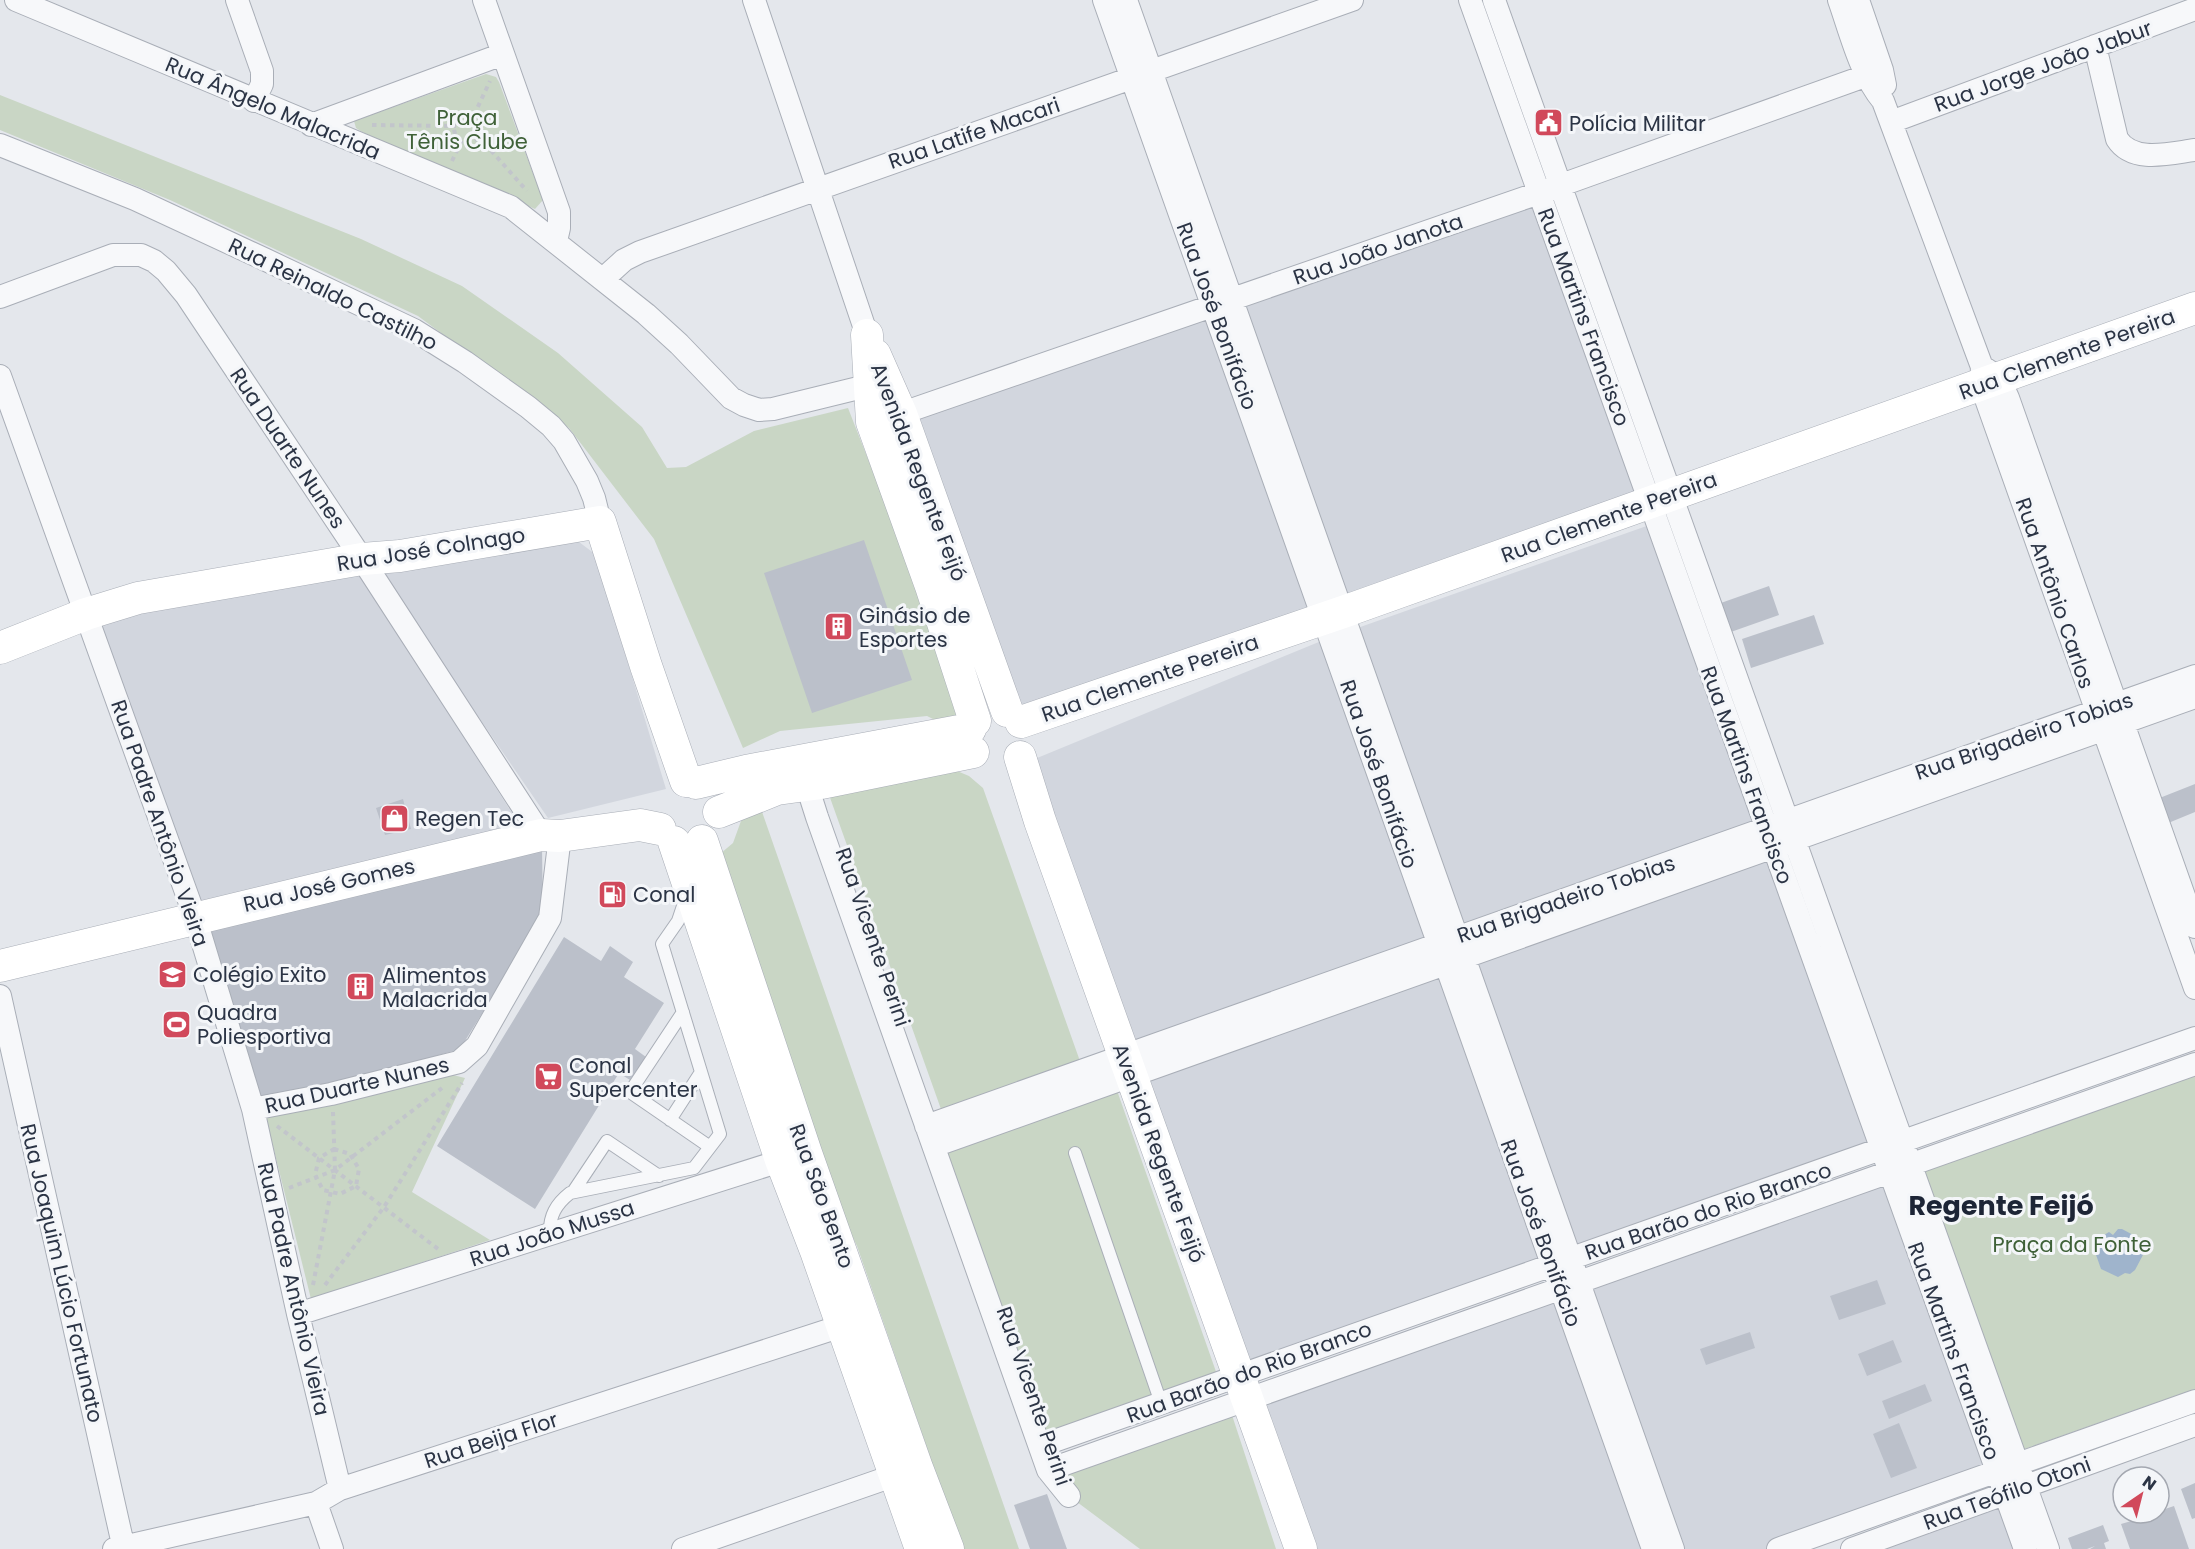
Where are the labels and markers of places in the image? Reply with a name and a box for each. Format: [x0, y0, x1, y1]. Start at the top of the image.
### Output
public building icon: Polícia Militar [1532, 107, 1564, 139]
place label: Polícia Militar [1569, 109, 1706, 138]
place label: Ginásio de Esportes [859, 601, 971, 654]
building icon: Ginásio de Esportes [822, 611, 854, 643]
shop icon: Regen Tec [378, 802, 410, 834]
place label: Regen Tec [415, 804, 524, 833]
fuel station icon: Conal [596, 878, 628, 910]
place label: Conal [633, 880, 695, 909]
school or university icon: Colégio Exito [156, 958, 188, 990]
place label: Colégio Exito [193, 960, 326, 989]
place label: Alimentos Malacrida [382, 961, 488, 1014]
building icon: Alimentos Malacrida [345, 971, 377, 1003]
place label: Quadra Poliesportiva [197, 998, 331, 1051]
sports icon: Quadra Poliesportiva [160, 1008, 192, 1040]
place label: Conal Supercenter [569, 1051, 698, 1104]
supermarket icon: Conal Supercenter [532, 1061, 564, 1093]

